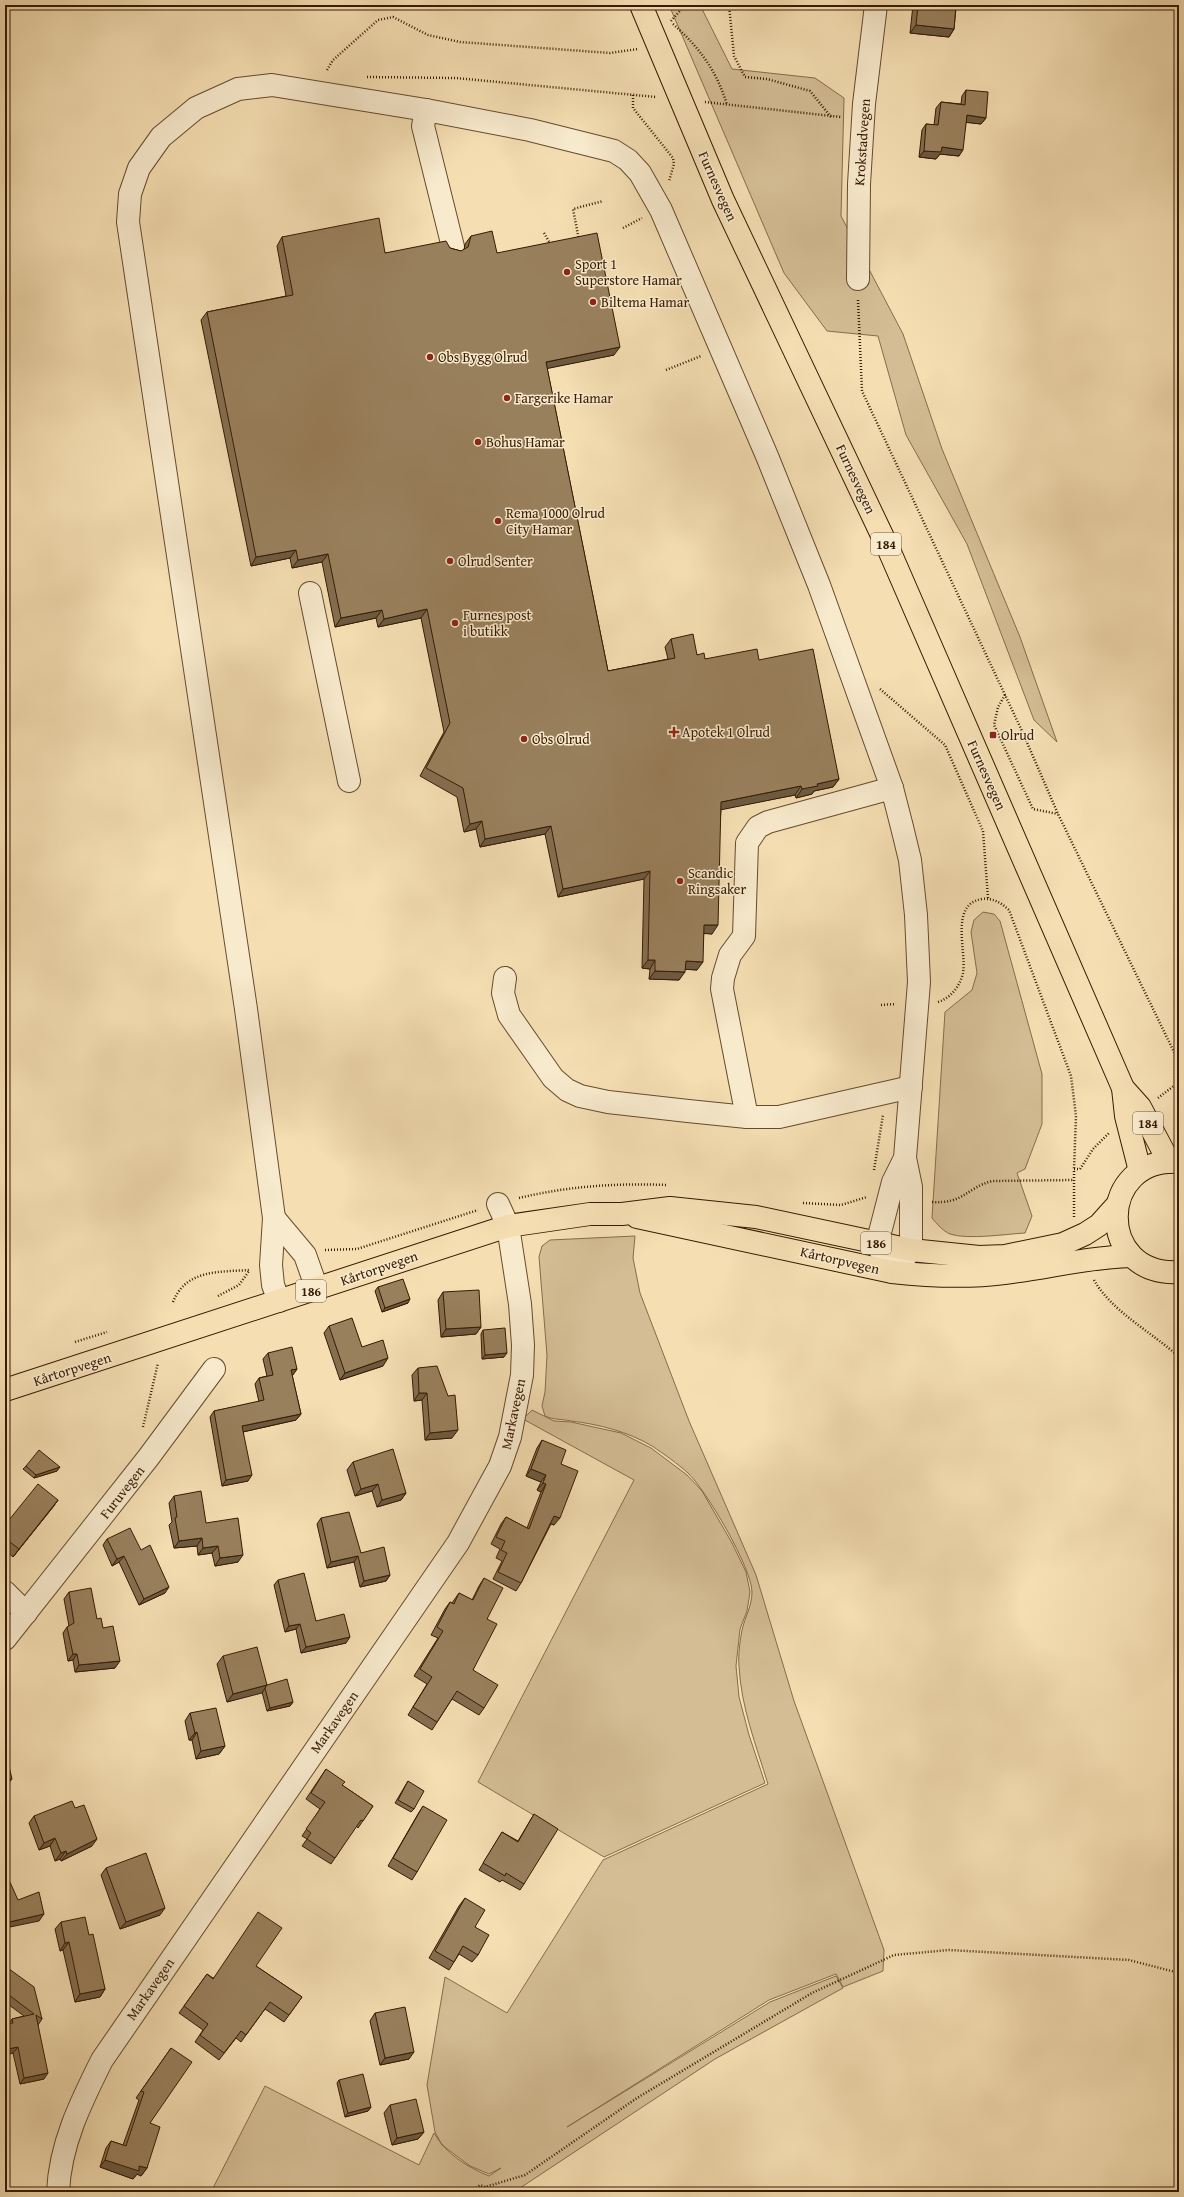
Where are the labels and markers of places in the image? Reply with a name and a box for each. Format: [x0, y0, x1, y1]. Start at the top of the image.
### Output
place label: Sport 1 Superstore Hamar [575, 254, 682, 290]
marker: Sport 1 Superstore Hamar [562, 267, 572, 277]
place label: Biltema Hamar [601, 292, 689, 312]
marker: Biltema Hamar [588, 297, 598, 307]
place label: Obs Bygg Olrud [438, 347, 528, 367]
marker: Obs Bygg Olrud [425, 352, 435, 362]
place label: Fargerike Hamar [515, 388, 613, 408]
marker: Fargerike Hamar [502, 393, 512, 403]
place label: Bohus Hamar [486, 432, 565, 452]
marker: Bohus Hamar [473, 437, 483, 447]
place label: Rema 1000 Olrud City Hamar [506, 503, 606, 539]
marker: Rema 1000 Olrud City Hamar [493, 516, 503, 526]
place label: Olrud Senter [458, 551, 533, 571]
marker: Olrud Senter [445, 556, 455, 566]
place label: Furnes post i butikk [463, 605, 531, 641]
marker: Furnes post i butikk [450, 618, 460, 628]
place label: Apotek 1 Olrud [682, 722, 770, 742]
place label: Olrud [1001, 725, 1035, 745]
marker: Apotek 1 Olrud [669, 727, 679, 737]
place label: Obs Olrud [532, 729, 590, 749]
marker: Olrud [988, 730, 998, 740]
marker: Obs Olrud [519, 734, 529, 744]
place label: Scandic Ringsaker [688, 863, 746, 899]
marker: Scandic Ringsaker [675, 876, 685, 886]

